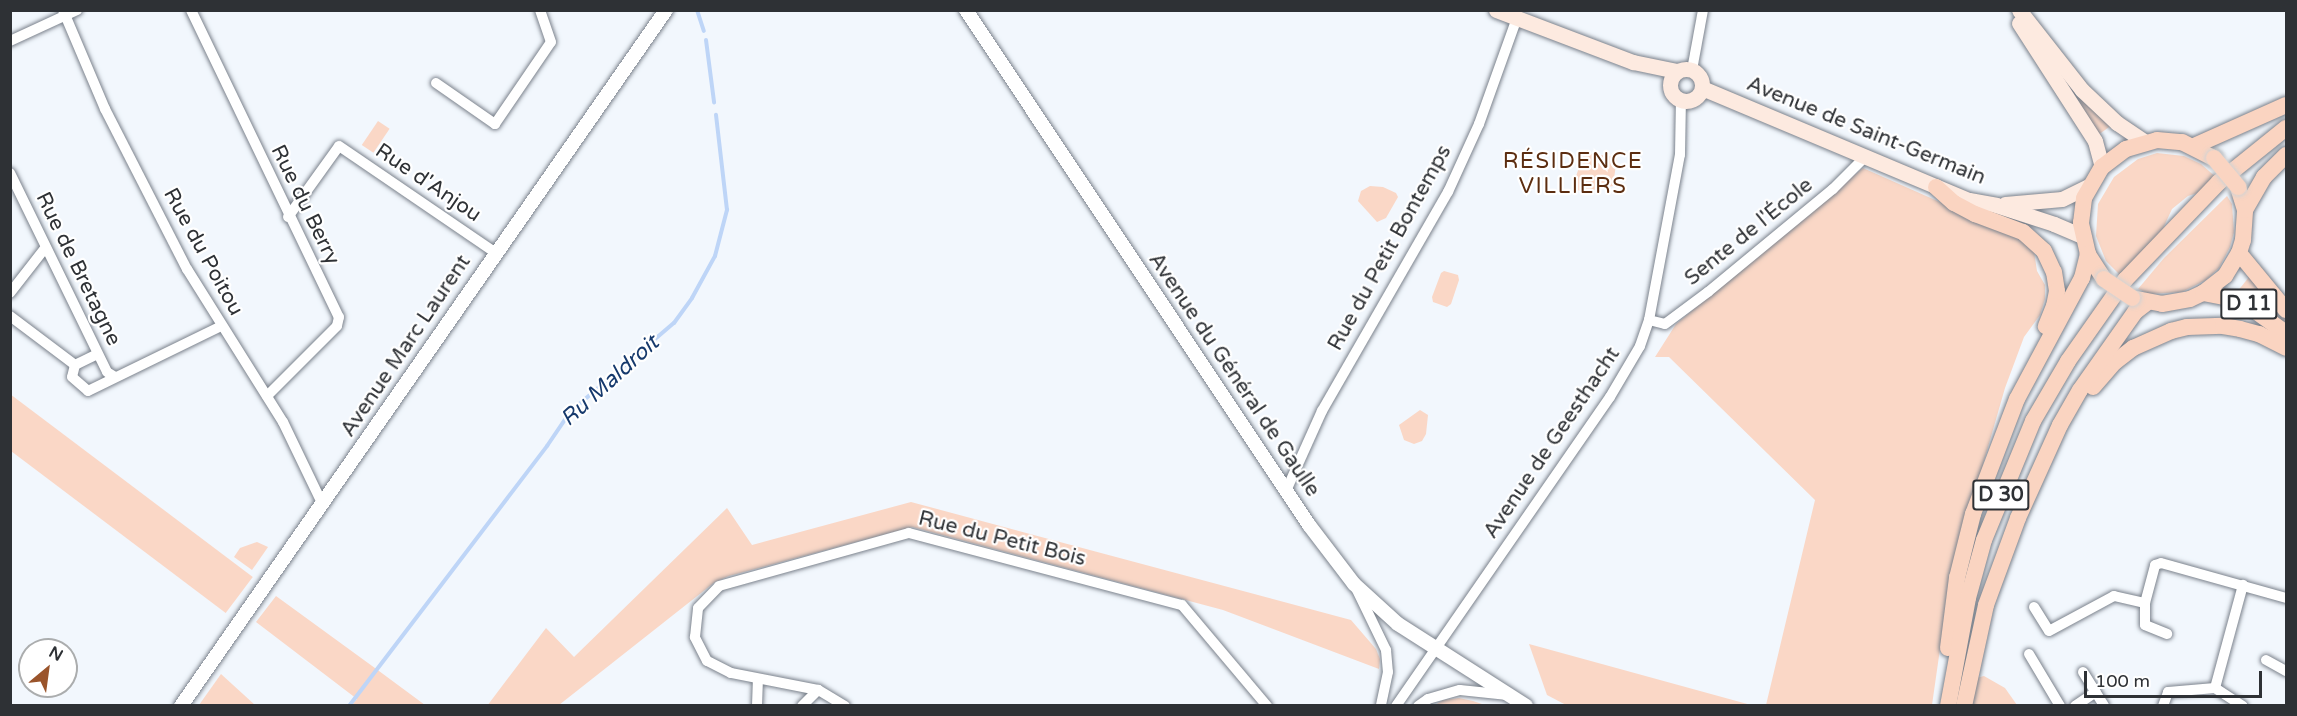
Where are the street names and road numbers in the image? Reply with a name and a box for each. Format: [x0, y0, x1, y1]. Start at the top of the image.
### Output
street label: Avenue de Saint-Germain [1743, 72, 1989, 190]
street label: Rue d'Anjou [370, 138, 486, 228]
street label: Rue du Berry [265, 141, 345, 269]
street label: Rue du Petit Bontemps [1323, 141, 1457, 355]
street label: Sente de l'École [1680, 173, 1818, 291]
street label: Rue du Poitou [158, 184, 248, 320]
street label: Rue de Bretagne [30, 188, 126, 350]
street label: Avenue du Général de Gaulle [1143, 248, 1325, 502]
street label: Avenue Marc Laurent [336, 250, 476, 442]
road number: D 11 [2219, 287, 2279, 321]
street label: Avenue de Geesthacht [1479, 343, 1625, 543]
road number: D 30 [1971, 478, 2031, 512]
street label: Rue du Petit Bois [916, 506, 1088, 572]

